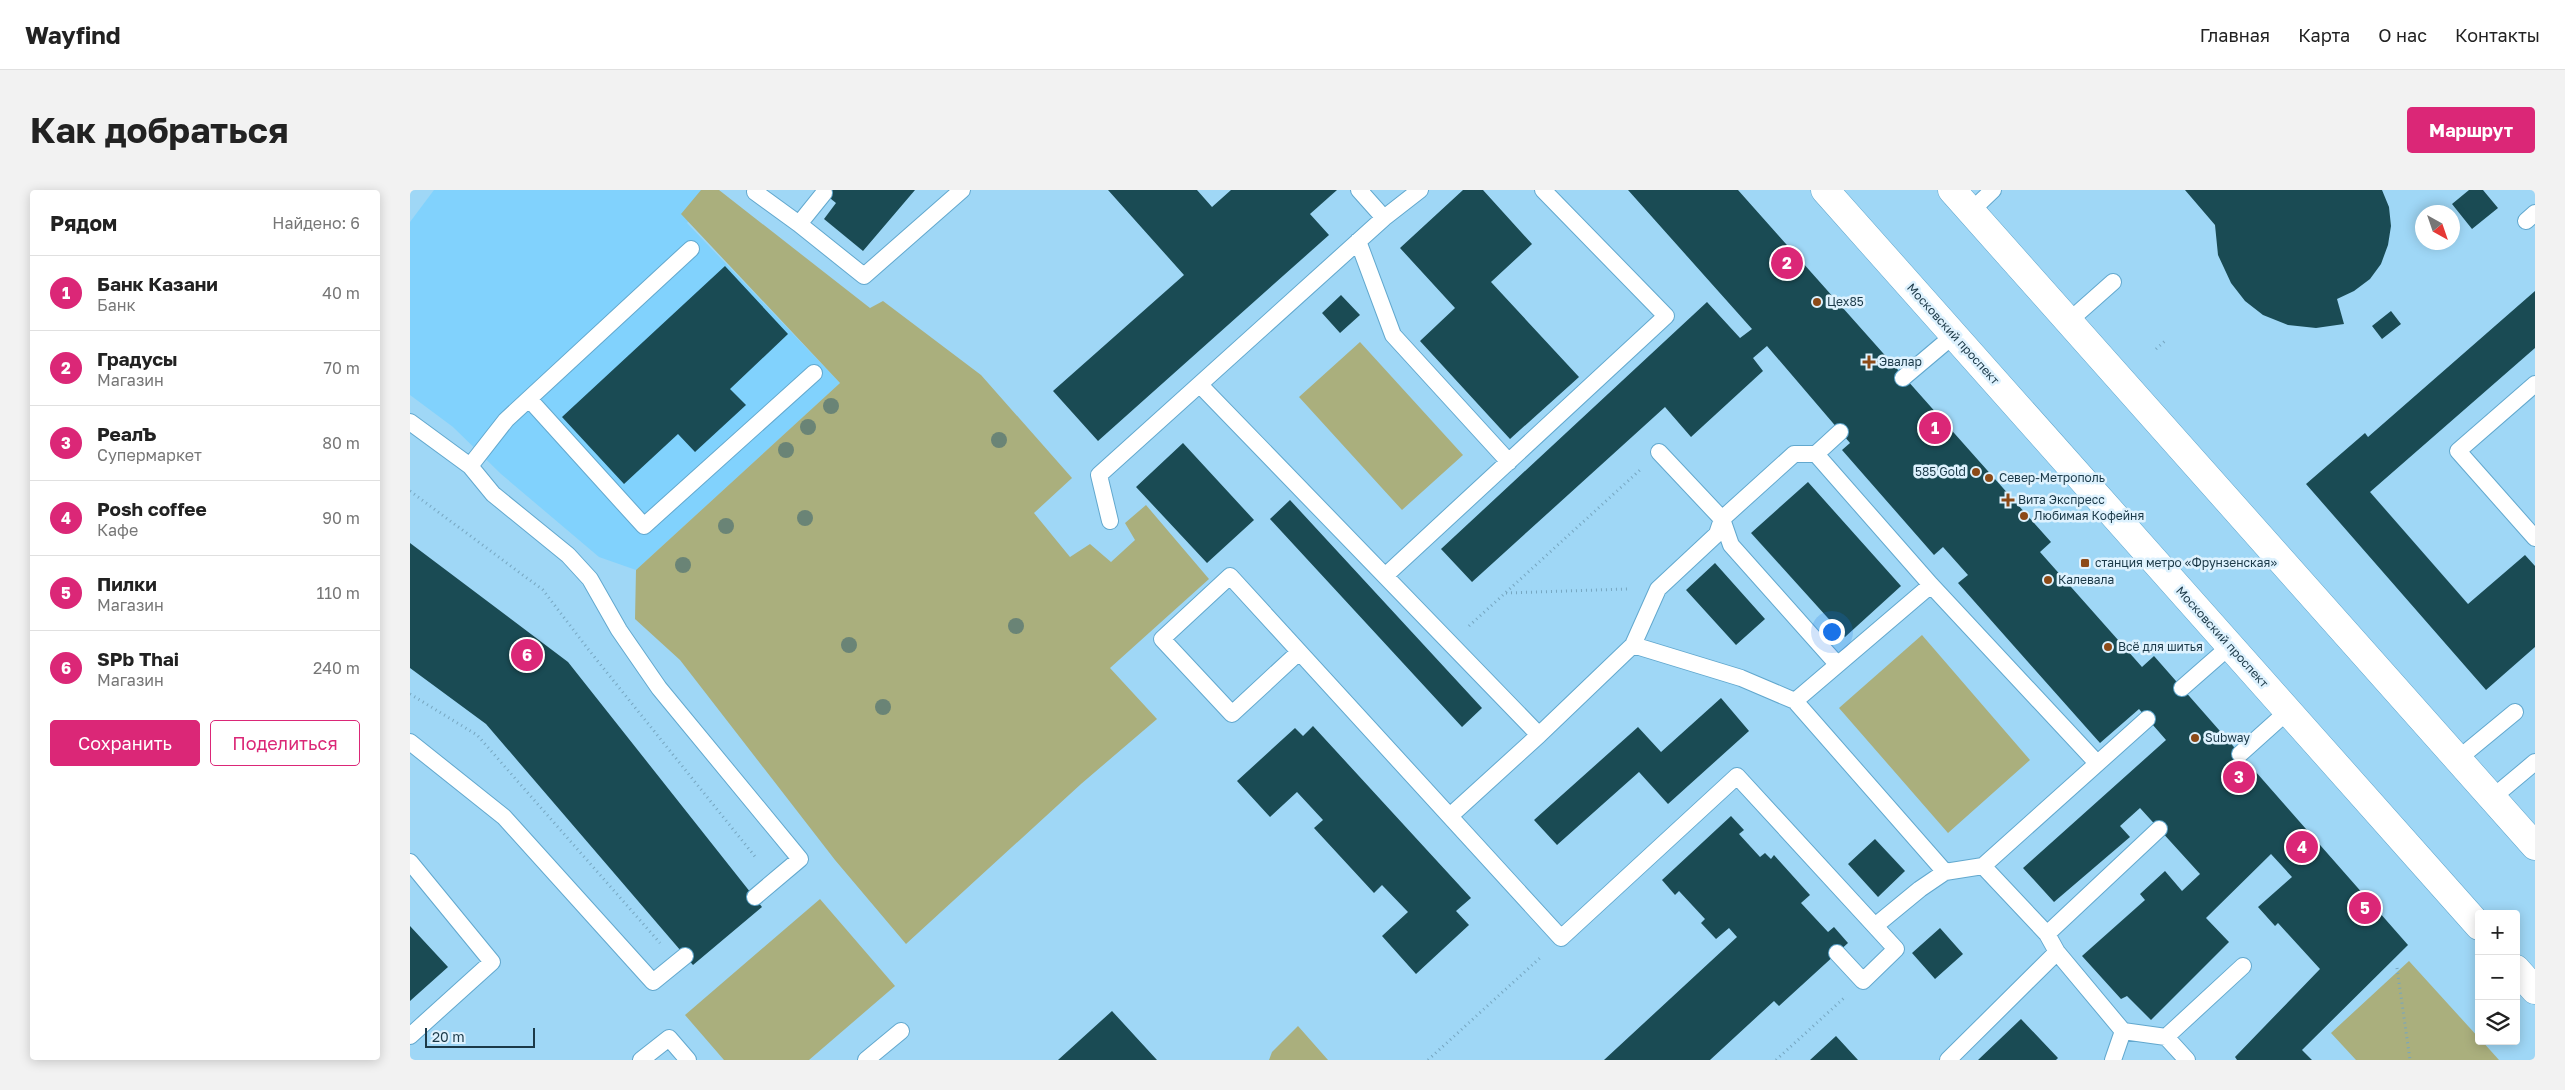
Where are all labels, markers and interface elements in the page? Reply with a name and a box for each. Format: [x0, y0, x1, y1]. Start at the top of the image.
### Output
text: Wayfind [25, 20, 121, 49]
text: Главная [2200, 24, 2270, 46]
text: Карта [2298, 24, 2350, 46]
text: О нас [2378, 24, 2427, 46]
text: Контакты [2455, 24, 2540, 46]
button: Маршрут [2407, 107, 2535, 153]
text: Как добраться [30, 109, 288, 151]
north arrow [2415, 205, 2460, 250]
text: Рядом [50, 210, 117, 236]
text: Найдено: 6 [272, 213, 360, 233]
pin: 2 [1771, 244, 1803, 282]
text: Банк Казани [97, 272, 218, 295]
street label: Московский проспект [1904, 280, 2003, 387]
text: 1 [62, 283, 70, 303]
text: 40 m [322, 283, 360, 303]
place label: Цех85 [1827, 294, 1864, 309]
text: Банк [97, 295, 136, 315]
marker: Цех85 [1811, 296, 1823, 308]
text: Градусы [97, 347, 178, 370]
place label: Эвалар [1879, 354, 1922, 369]
marker: Эвалар [1863, 356, 1875, 368]
text: 2 [61, 358, 71, 378]
text: 70 m [323, 358, 360, 378]
text: Магазин [97, 370, 164, 390]
pin: 1 [1919, 409, 1951, 447]
text: РеалЪ [97, 422, 157, 445]
text: 3 [61, 433, 71, 453]
text: 80 m [322, 433, 360, 453]
text: Супермаркет [97, 445, 202, 465]
place label: 585 Gold [1915, 464, 1966, 479]
marker: 585 Gold [1970, 466, 1982, 478]
place label: Север-Метрополь [1999, 470, 2105, 485]
marker: Север-Метрополь [1983, 472, 1995, 484]
place label: Вита Экспресс [2018, 492, 2105, 507]
marker: Вита Экспресс [2002, 494, 2014, 506]
text: Posh coffee [97, 497, 207, 520]
text: 4 [61, 508, 71, 528]
text: 90 m [322, 508, 360, 528]
place label: Любимая Кофейня [2034, 508, 2144, 523]
marker: Любимая Кофейня [2018, 510, 2030, 522]
text: Кафе [97, 520, 138, 540]
place label: станция метро «Фрунзенская» [2095, 555, 2277, 570]
marker: станция метро «Фрунзенская» [2079, 557, 2091, 569]
text: Пилки [97, 572, 157, 595]
place label: Калевала [2058, 572, 2114, 587]
marker: Калевала [2042, 574, 2054, 586]
text: 5 [61, 583, 71, 603]
text: 110 m [316, 583, 360, 603]
street label: Московский проспект [2173, 583, 2272, 690]
text: Магазин [97, 595, 164, 615]
your location [1819, 619, 1845, 645]
pin: 6 [511, 636, 543, 674]
place label: Всё для шитья [2118, 639, 2203, 654]
marker: Всё для шитья [2102, 641, 2114, 653]
text: SPb Thai [97, 647, 179, 670]
text: 6 [61, 658, 71, 678]
text: 240 m [313, 658, 360, 678]
text: Магазин [97, 670, 164, 690]
button: Сохранить [50, 720, 200, 766]
button: Поделиться [210, 720, 360, 766]
place label: Subway [2205, 730, 2250, 745]
marker: Subway [2189, 732, 2201, 744]
pin: 3 [2223, 758, 2255, 796]
pin: 4 [2286, 828, 2318, 866]
pin: 5 [2349, 889, 2381, 927]
map controls [2475, 910, 2520, 1045]
button: + [2475, 910, 2520, 955]
button: − [2475, 955, 2520, 1000]
button: layers [2475, 1000, 2520, 1045]
scale bar [425, 1025, 535, 1048]
text: 20 m [432, 1028, 465, 1045]

